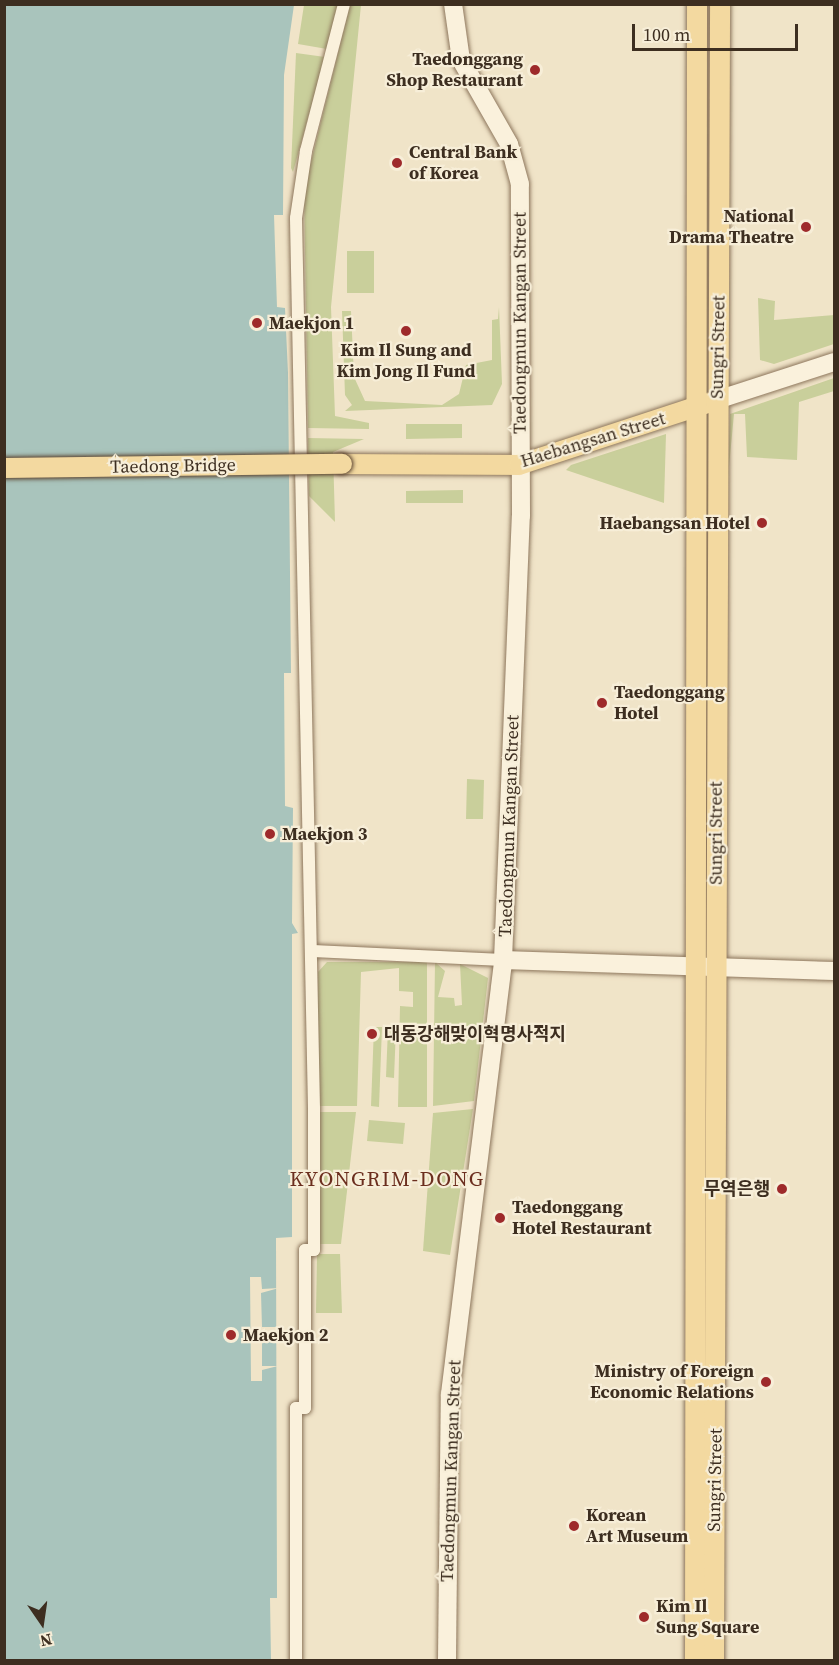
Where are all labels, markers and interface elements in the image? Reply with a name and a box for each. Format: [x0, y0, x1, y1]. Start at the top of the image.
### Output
scale bar [635, 12, 802, 50]
text: 100 m [643, 22, 690, 47]
place label: Taedonggang Shop Restaurant [386, 49, 523, 92]
marker: Taedonggang Shop Restaurant [528, 63, 542, 77]
place label: Central Bank of Korea [409, 142, 517, 184]
marker: Central Bank of Korea [390, 156, 404, 170]
place label: National Drama Theatre [669, 206, 794, 248]
street label: Taedongmun Kangan Street [509, 212, 531, 434]
marker: National Drama Theatre [799, 220, 813, 234]
street label: Sungri Street [706, 295, 730, 399]
place label: Maekjon 1 [269, 312, 355, 334]
marker: Maekjon 1 [250, 316, 264, 330]
marker: Kim Il Sung and Kim Jong Il Fund [399, 324, 413, 338]
place label: Kim Il Sung and Kim Jong Il Fund [336, 340, 476, 382]
street label: Haebangsan Street [518, 408, 668, 472]
street label: Taedong Bridge [110, 454, 236, 478]
place label: Haebangsan Hotel [600, 512, 750, 534]
marker: Haebangsan Hotel [755, 516, 769, 530]
place label: Taedonggang Hotel [614, 682, 725, 724]
marker: Taedonggang Hotel [595, 696, 609, 710]
street label: Taedongmun Kangan Street [494, 715, 524, 937]
street label: Sungri Street [705, 781, 727, 885]
place label: Maekjon 3 [282, 823, 368, 845]
marker: Maekjon 3 [263, 827, 277, 841]
place label: 대동강해맞이혁명사적지 [384, 1023, 566, 1045]
marker: 대동강해맞이혁명사적지 [365, 1027, 379, 1041]
district label: KYONGRIM-DONG [290, 1166, 484, 1192]
place label: 무역은행 [704, 1178, 770, 1200]
marker: 무역은행 [775, 1182, 789, 1196]
place label: Taedonggang Hotel Restaurant [512, 1197, 652, 1240]
marker: Taedonggang Hotel Restaurant [493, 1211, 507, 1225]
place label: Maekjon 2 [243, 1324, 329, 1346]
marker: Maekjon 2 [224, 1328, 238, 1342]
street label: Taedongmun Kangan Street [436, 1360, 466, 1582]
place label: Ministry of Foreign Economic Relations [590, 1361, 754, 1404]
marker: Ministry of Foreign Economic Relations [759, 1375, 773, 1389]
street label: Sungri Street [703, 1428, 727, 1532]
place label: Korean Art Museum [586, 1505, 688, 1547]
marker: Korean Art Museum [567, 1519, 581, 1533]
north arrow [12, 1593, 72, 1653]
place label: Kim Il Sung Square [656, 1596, 759, 1638]
marker: Kim Il Sung Square [637, 1610, 651, 1624]
text: N [38, 1629, 54, 1653]

